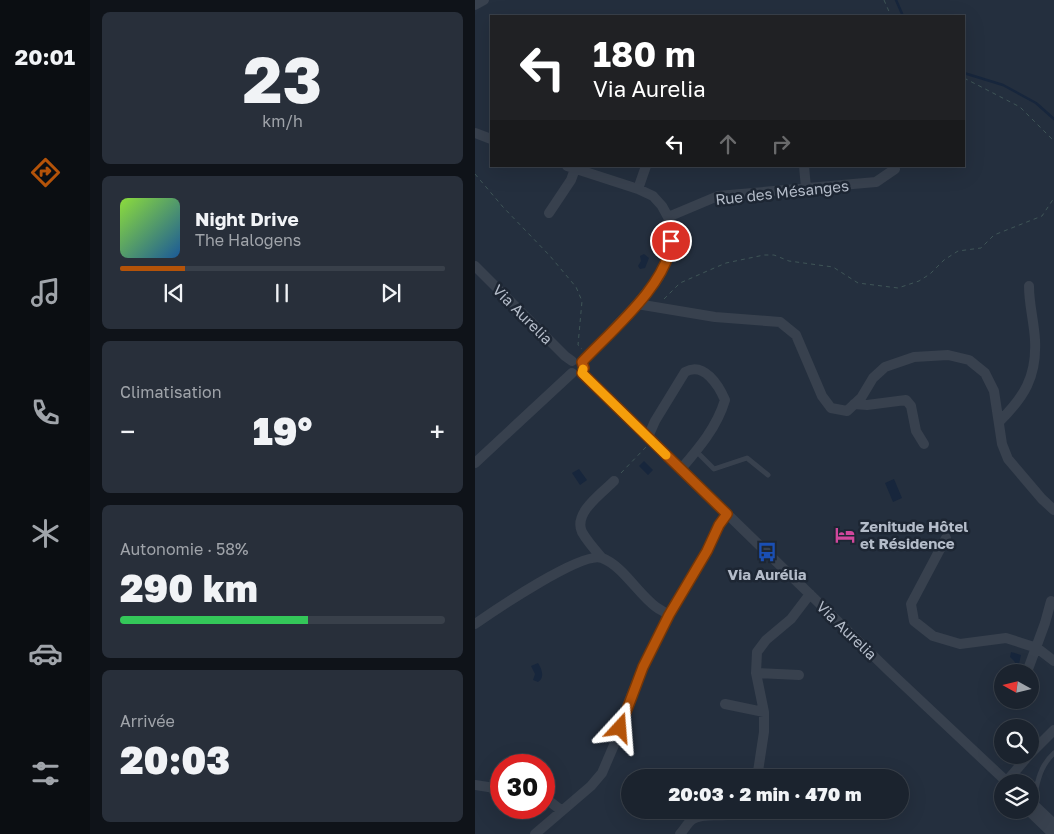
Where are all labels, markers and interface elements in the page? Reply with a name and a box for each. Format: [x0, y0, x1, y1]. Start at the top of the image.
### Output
text: 180 m [593, 33, 696, 75]
icon: left [510, 35, 575, 100]
text: 23 [243, 39, 322, 117]
text: 20:01 [15, 43, 75, 70]
text: Via Aurelia [593, 75, 706, 102]
text: km/h [262, 111, 303, 131]
icon: left [661, 130, 689, 158]
icon: ahead [714, 130, 742, 158]
icon: right [767, 130, 795, 158]
icon: directions [28, 155, 63, 190]
street label: Rue des Mésanges [714, 176, 850, 208]
text: Night Drive [195, 207, 299, 230]
pin [650, 220, 692, 262]
icon: arrive [657, 227, 685, 255]
text: The Halogens [195, 230, 301, 250]
icon: music [28, 275, 63, 310]
icon: previous [160, 279, 188, 307]
icon: pause [268, 279, 296, 307]
icon: next [377, 279, 405, 307]
street label: Via Aurelia [489, 280, 557, 348]
text: Climatisation [120, 382, 222, 402]
icon: phone [28, 395, 63, 430]
text: 19° [253, 408, 312, 453]
text: − [120, 415, 135, 448]
text: + [430, 415, 445, 448]
icon: climate [28, 516, 63, 551]
place label: Zenitude Hôtel et Résidence [860, 517, 968, 552]
hotel icon: Zenitude Hôtel et Résidence [834, 524, 856, 546]
text: Autonomie · 58% [120, 539, 249, 559]
bus stop icon: Via Aurélia [756, 541, 778, 563]
text: 290 km [120, 565, 258, 610]
place label: Via Aurélia [728, 565, 807, 583]
street label: Via Aurelia [813, 597, 881, 663]
icon: car [28, 636, 63, 671]
north arrow [994, 664, 1039, 709]
map controls [994, 664, 1039, 819]
position arrow [593, 701, 645, 753]
text: Arrivée [120, 711, 175, 731]
button: search [994, 719, 1039, 764]
text: 20:03 [120, 737, 230, 782]
speed limit sign: 30 [490, 754, 555, 819]
icon: filters [28, 756, 63, 791]
button: layers [994, 774, 1039, 819]
text: 20:03 · 2 min · 470 m [669, 782, 861, 805]

